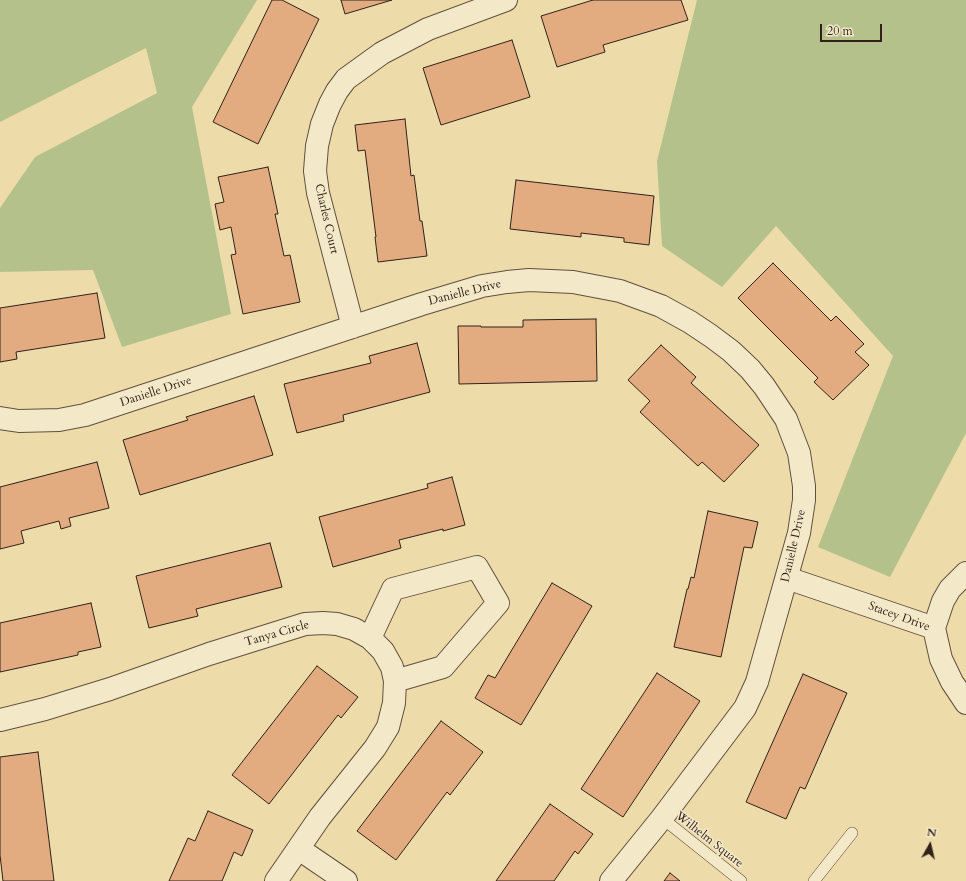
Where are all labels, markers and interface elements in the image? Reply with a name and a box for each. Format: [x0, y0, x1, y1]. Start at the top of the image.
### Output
scale bar [822, 16, 884, 42]
text: 20 m [827, 23, 853, 39]
street label: Charles Court [311, 183, 341, 255]
street label: Danielle Drive [427, 277, 503, 309]
street label: Danielle Drive [118, 374, 194, 410]
street label: Danielle Drive [779, 508, 809, 584]
street label: Stacey Drive [866, 599, 932, 635]
street label: Tanya Circle [243, 618, 311, 650]
street label: Wilhelm Square [672, 809, 746, 871]
north arrow [910, 825, 950, 865]
text: N [926, 825, 938, 841]

